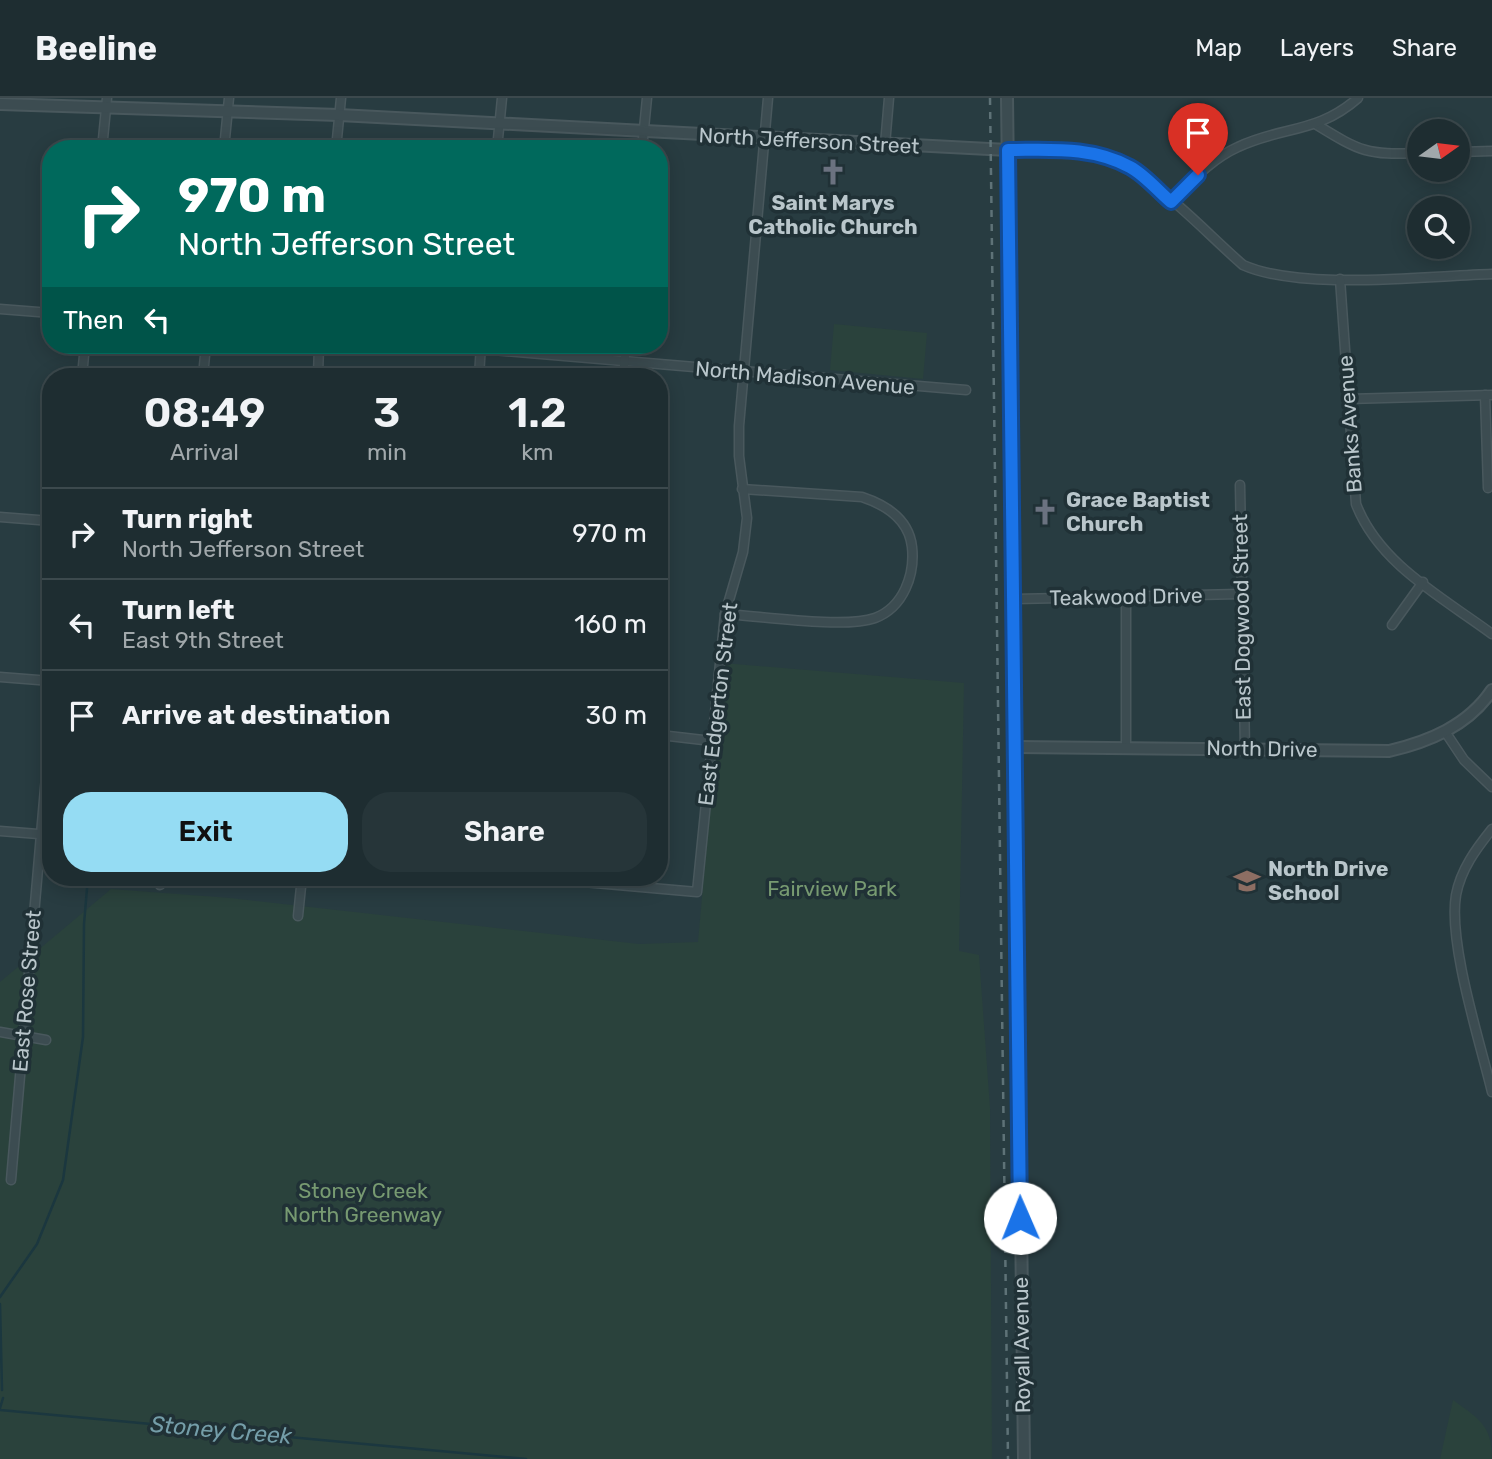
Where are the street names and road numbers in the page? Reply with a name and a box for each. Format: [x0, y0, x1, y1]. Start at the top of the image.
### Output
street label: North Jefferson Street [698, 122, 920, 159]
street label: Banks Avenue [1332, 354, 1367, 494]
street label: North Madison Avenue [694, 355, 916, 400]
street label: East Dogwood Street [1227, 514, 1256, 720]
street label: Teakwood Drive [1049, 583, 1203, 610]
street label: East Edgerton Street [693, 601, 742, 807]
street label: North Drive [1206, 735, 1318, 762]
street label: East Rose Street [7, 909, 46, 1073]
street label: Royall Avenue [1008, 1277, 1035, 1413]

